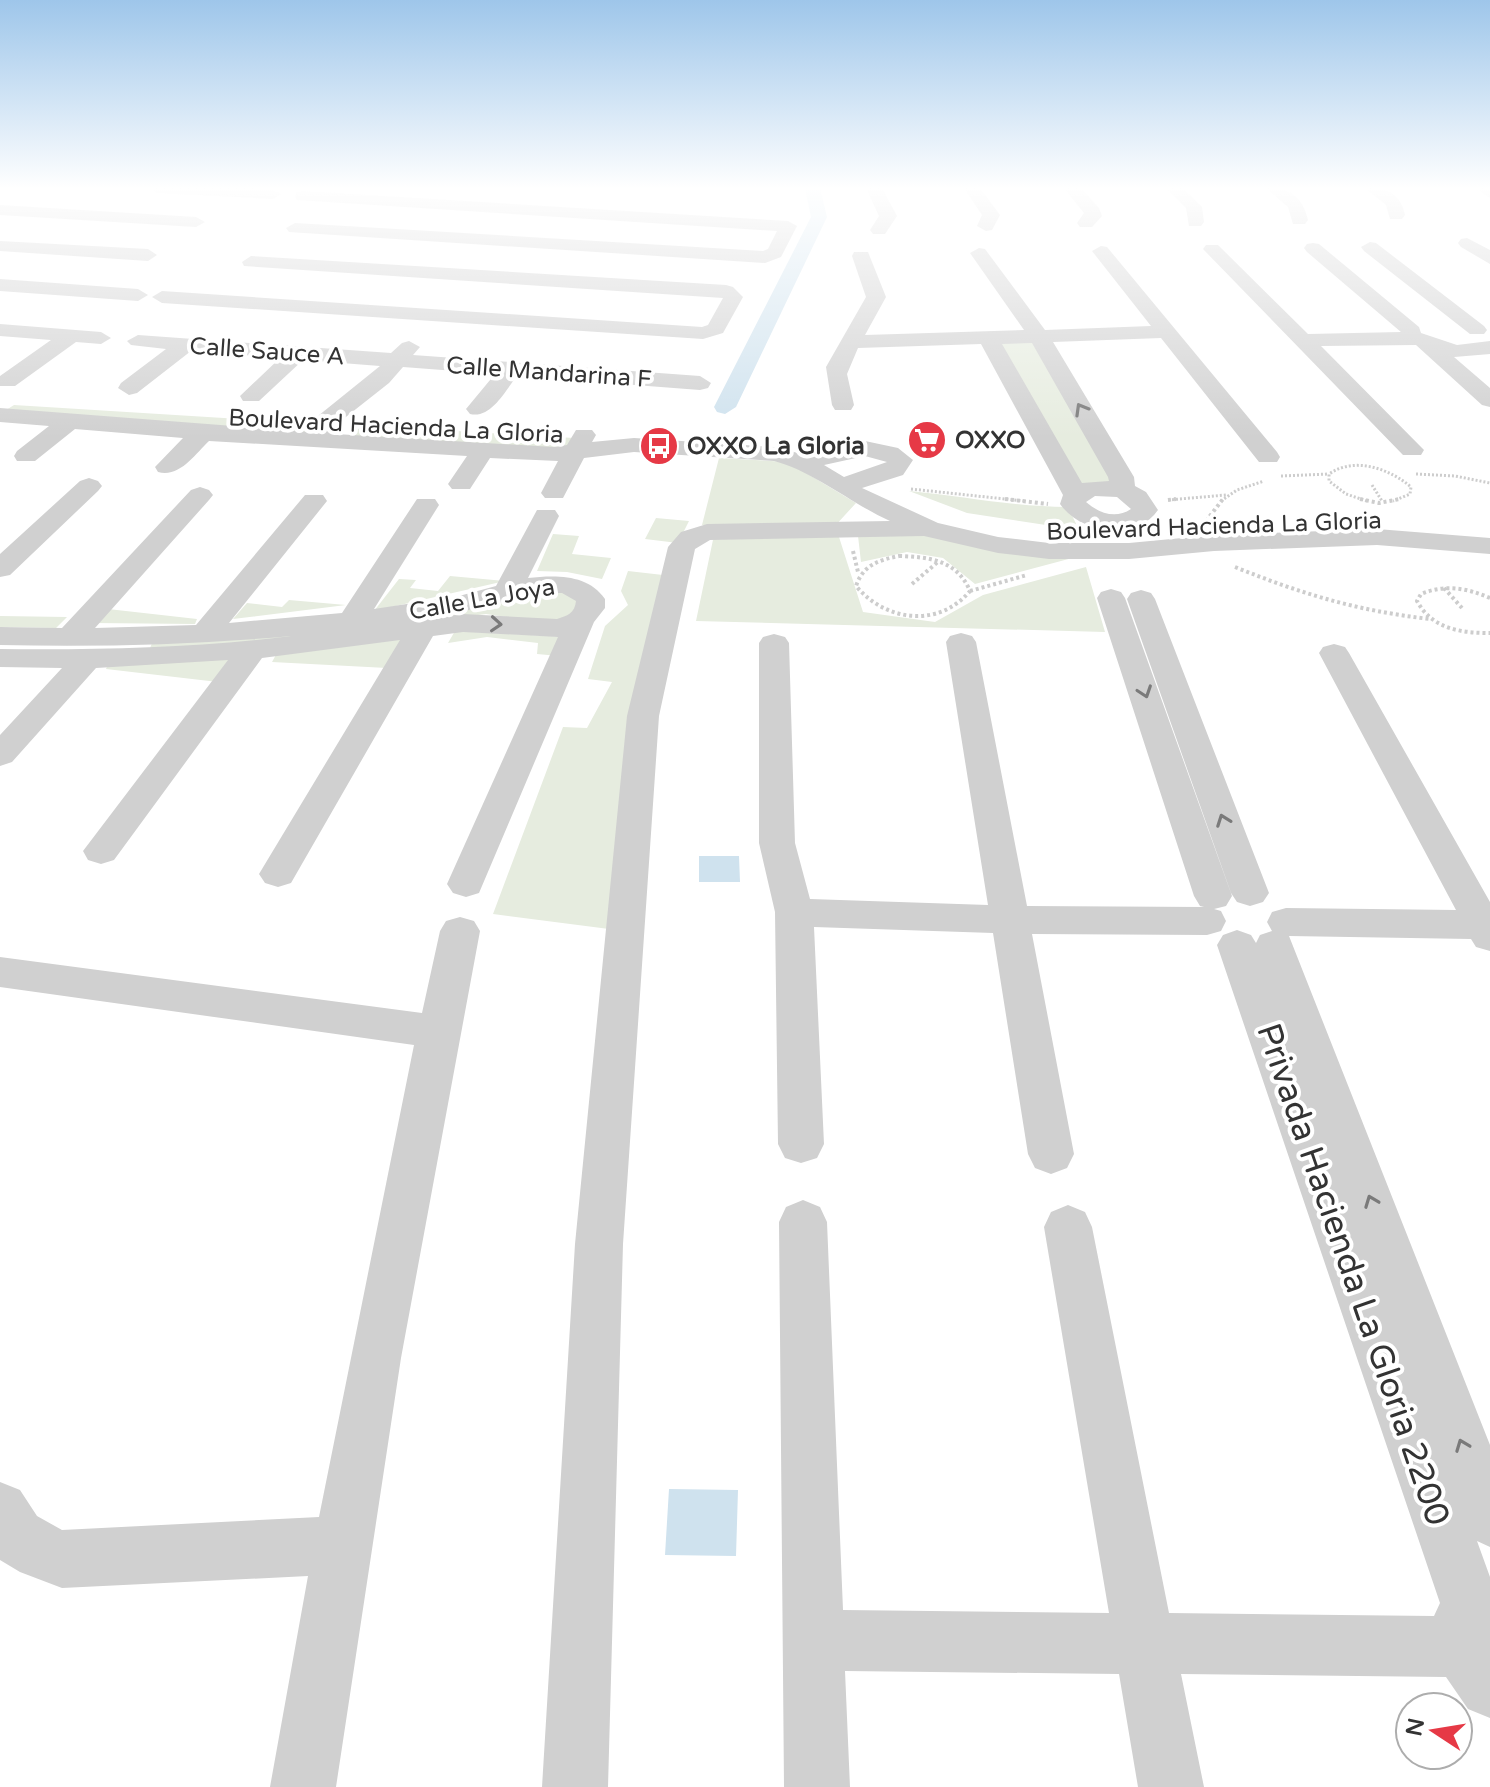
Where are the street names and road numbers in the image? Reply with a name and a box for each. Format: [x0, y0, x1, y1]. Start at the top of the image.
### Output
street label: Calle Sauce A [189, 332, 345, 371]
street label: Calle Mandarina F [445, 351, 653, 394]
street label: Boulevard Hacienda La Gloria [228, 403, 564, 450]
street label: Boulevard Hacienda La Gloria [1046, 506, 1382, 547]
street label: Calle La Joya [407, 572, 557, 627]
street label: Privada Hacienda La Gloria 2200 [1247, 1018, 1458, 1531]

